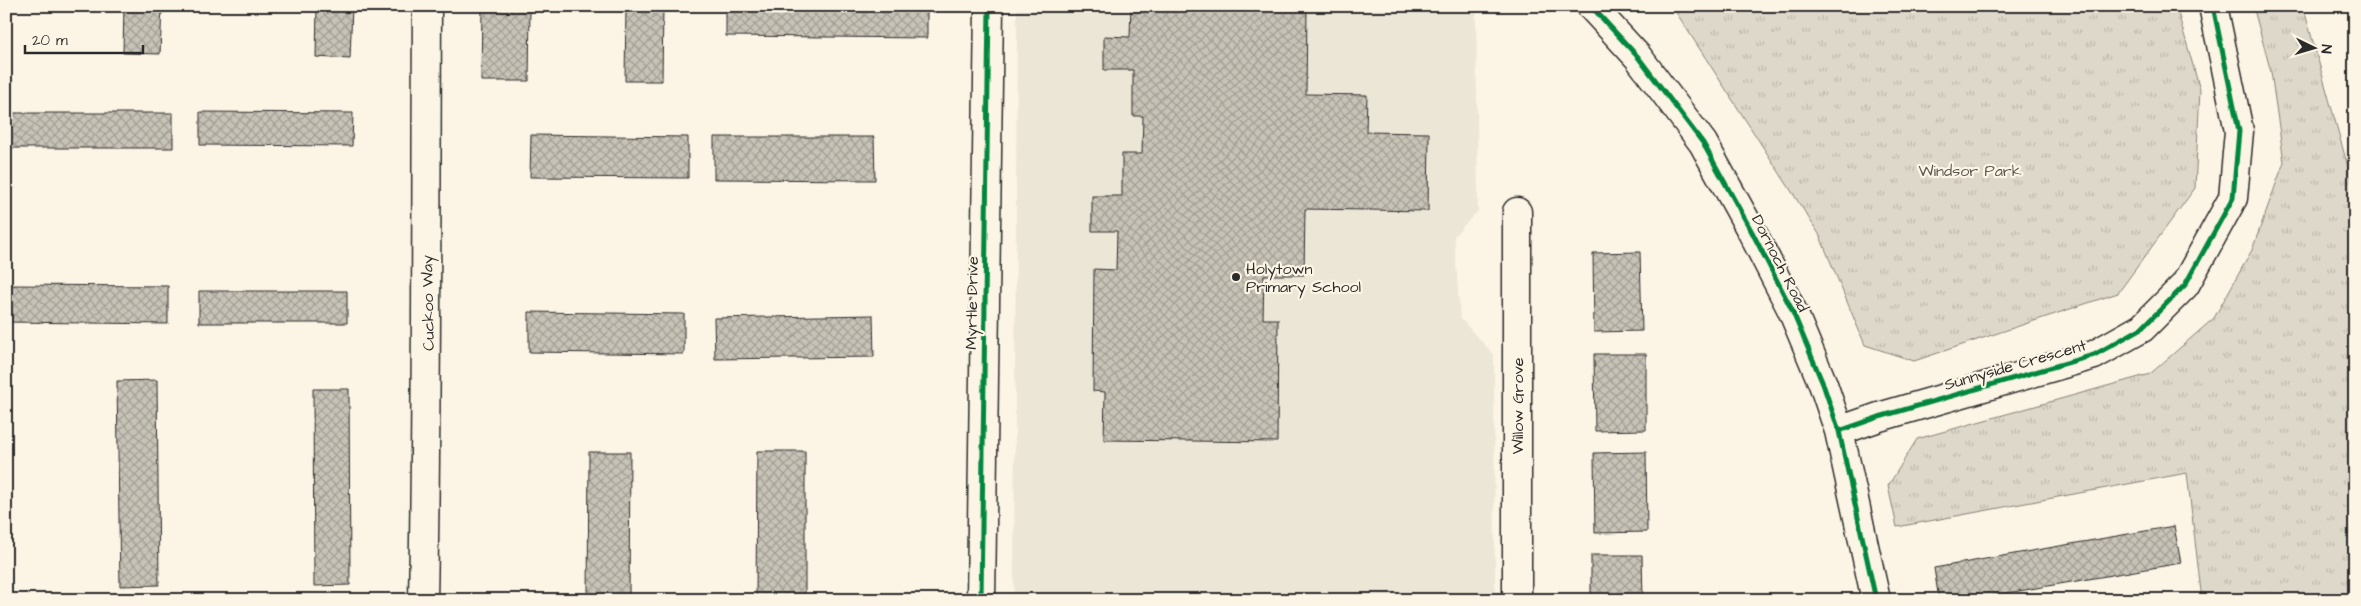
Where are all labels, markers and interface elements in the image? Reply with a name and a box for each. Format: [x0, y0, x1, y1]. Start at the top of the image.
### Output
scale bar [25, 22, 142, 54]
north arrow [2288, 22, 2338, 72]
text: 20 m [32, 30, 68, 51]
text: N [2316, 44, 2336, 55]
park label: Windsor Park [1919, 160, 2022, 182]
street label: Dornoch Road [1746, 211, 1814, 316]
street label: Cuckoo Way [416, 255, 441, 351]
street label: Myrtle Drive [960, 256, 985, 350]
place label: Holytown Primary School [1246, 258, 1361, 299]
marker: Holytown Primary School [1230, 271, 1242, 283]
street label: Sunnyside Crescent [1942, 334, 2090, 397]
street label: Willow Grove [1507, 357, 1529, 454]

